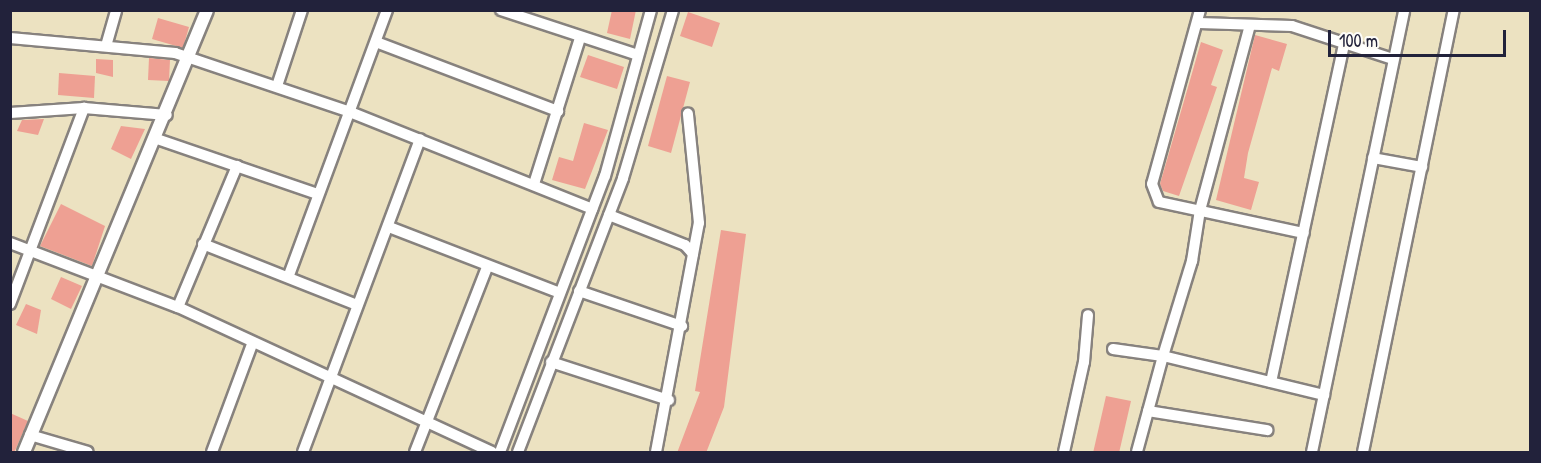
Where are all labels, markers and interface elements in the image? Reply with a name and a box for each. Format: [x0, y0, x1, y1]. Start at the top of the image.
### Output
scale bar [1331, 18, 1510, 56]
text: 100 m [1339, 28, 1378, 53]

